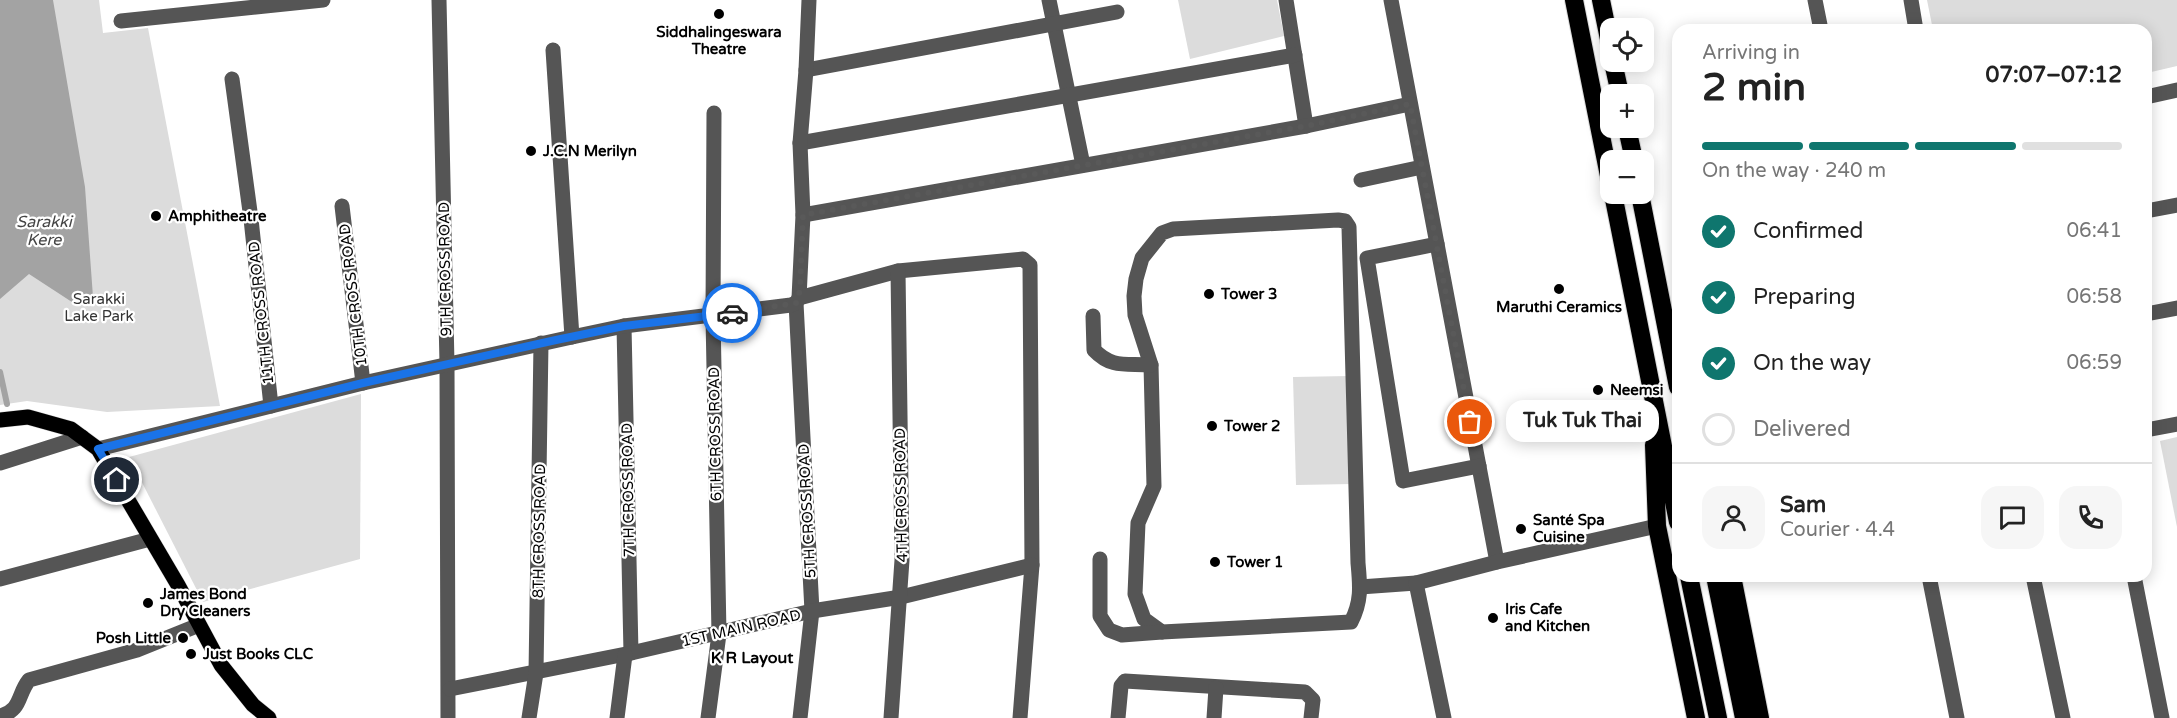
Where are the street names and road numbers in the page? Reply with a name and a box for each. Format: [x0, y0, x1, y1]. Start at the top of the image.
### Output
street label: 9TH CROSS ROAD [435, 202, 455, 336]
street label: 10TH CROSS ROAD [335, 222, 371, 368]
street label: 11TH CROSS ROAD [245, 240, 277, 386]
street label: 6TH CROSS ROAD [705, 367, 725, 501]
street label: 7TH CROSS ROAD [618, 423, 638, 557]
street label: 4TH CROSS ROAD [891, 428, 911, 562]
street label: 5TH CROSS ROAD [794, 443, 820, 579]
street label: 8TH CROSS ROAD [529, 464, 549, 598]
street label: 1ST MAIN ROAD [679, 605, 803, 651]

